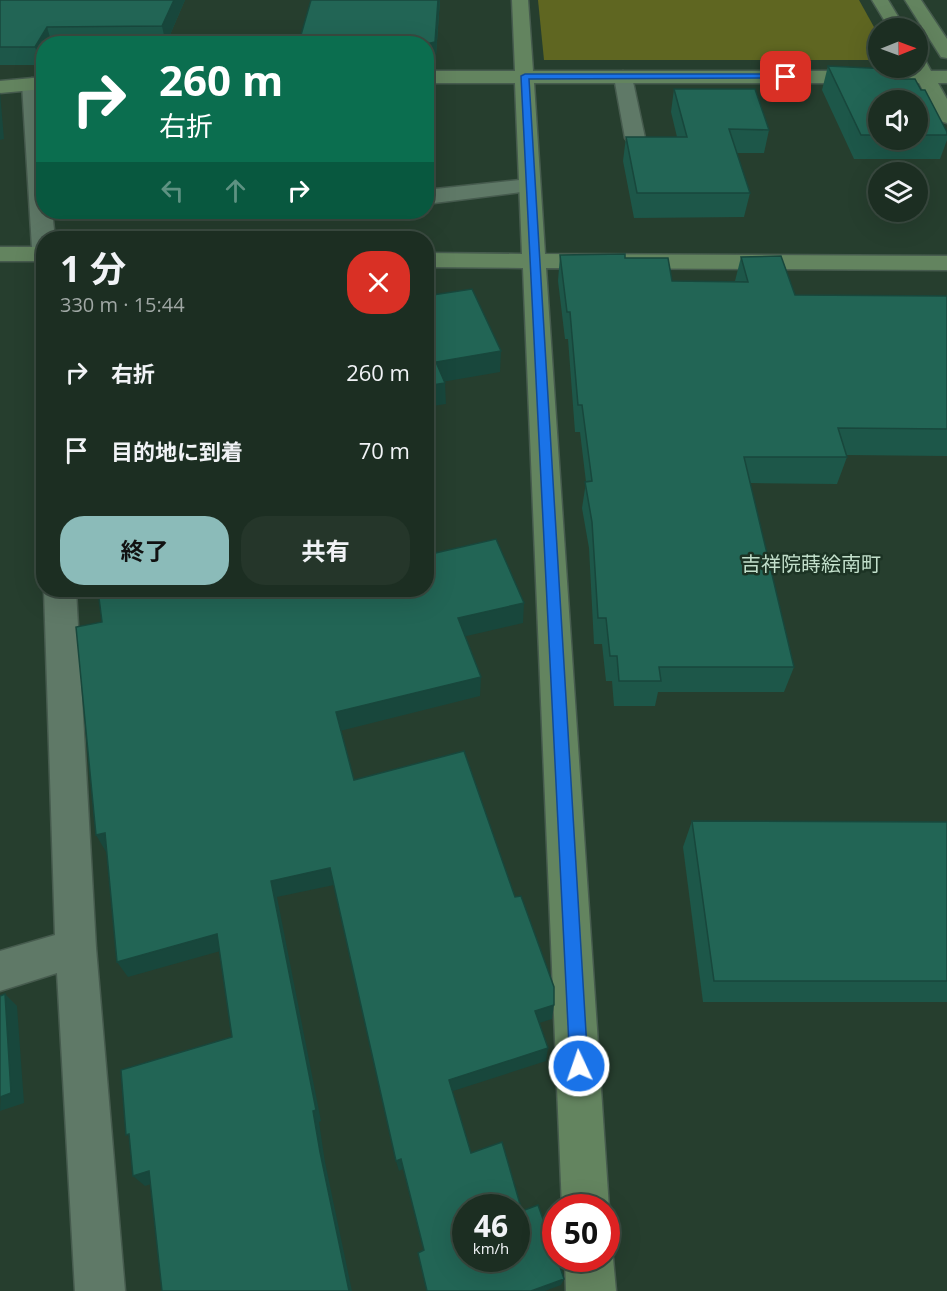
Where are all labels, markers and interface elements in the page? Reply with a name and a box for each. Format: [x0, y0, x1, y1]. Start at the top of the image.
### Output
north arrow [868, 18, 928, 78]
map controls [868, 18, 928, 222]
text: 260 m [159, 51, 283, 108]
pin [760, 51, 811, 102]
icon: right [60, 60, 138, 138]
icon: arrive [769, 60, 802, 93]
button: sound [868, 90, 928, 150]
text: 右折 [159, 107, 213, 144]
button: layers [868, 162, 928, 222]
icon: left [156, 174, 189, 207]
icon: ahead [219, 174, 252, 207]
icon: right [282, 174, 315, 207]
text: 1 分 [60, 244, 126, 293]
button: close [347, 251, 410, 314]
text: 330 m · 15:44 [60, 291, 185, 318]
icon: right [60, 356, 93, 389]
text: 260 m [346, 357, 410, 387]
text: 右折 [111, 358, 155, 388]
icon: arrive [60, 434, 93, 467]
text: 70 m [359, 435, 410, 465]
text: 目的地に到着 [111, 436, 243, 466]
button: 終了 [60, 516, 229, 585]
button: 共有 [241, 516, 410, 585]
district label: 吉祥院蒔絵南町 [741, 550, 881, 577]
position arrow [547, 1034, 611, 1098]
speed limit sign: 50 [542, 1194, 620, 1272]
text: 46 [474, 1205, 508, 1246]
text: km/h [473, 1238, 509, 1258]

